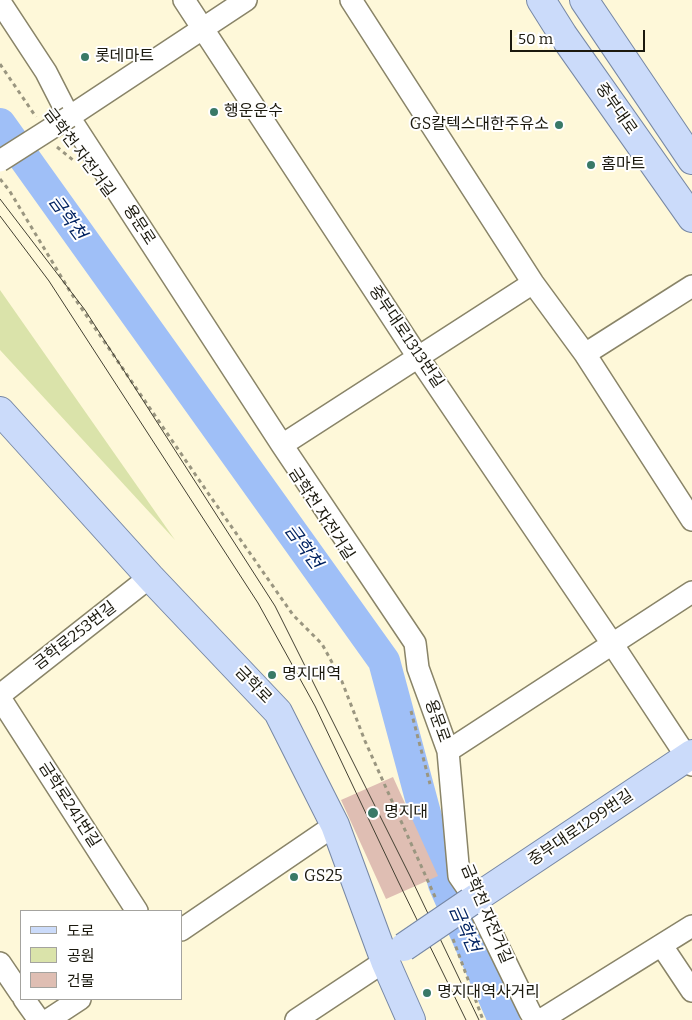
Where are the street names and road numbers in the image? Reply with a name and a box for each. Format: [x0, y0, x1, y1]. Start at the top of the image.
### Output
street label: 중부대로 [591, 79, 641, 139]
street label: 금학천 자전거길 [39, 105, 119, 201]
street label: 용문로 [119, 201, 159, 249]
street label: 중부대로1313번길 [365, 282, 447, 392]
street label: 금학천 자전거길 [284, 464, 358, 564]
street label: 금학로253번길 [30, 598, 120, 674]
street label: 금학로 [231, 662, 275, 708]
street label: 용문로 [420, 697, 454, 745]
street label: 금학로241번길 [34, 759, 104, 851]
street label: 중부대로1299번길 [525, 786, 637, 870]
street label: 금학천 자전거길 [456, 861, 516, 967]

